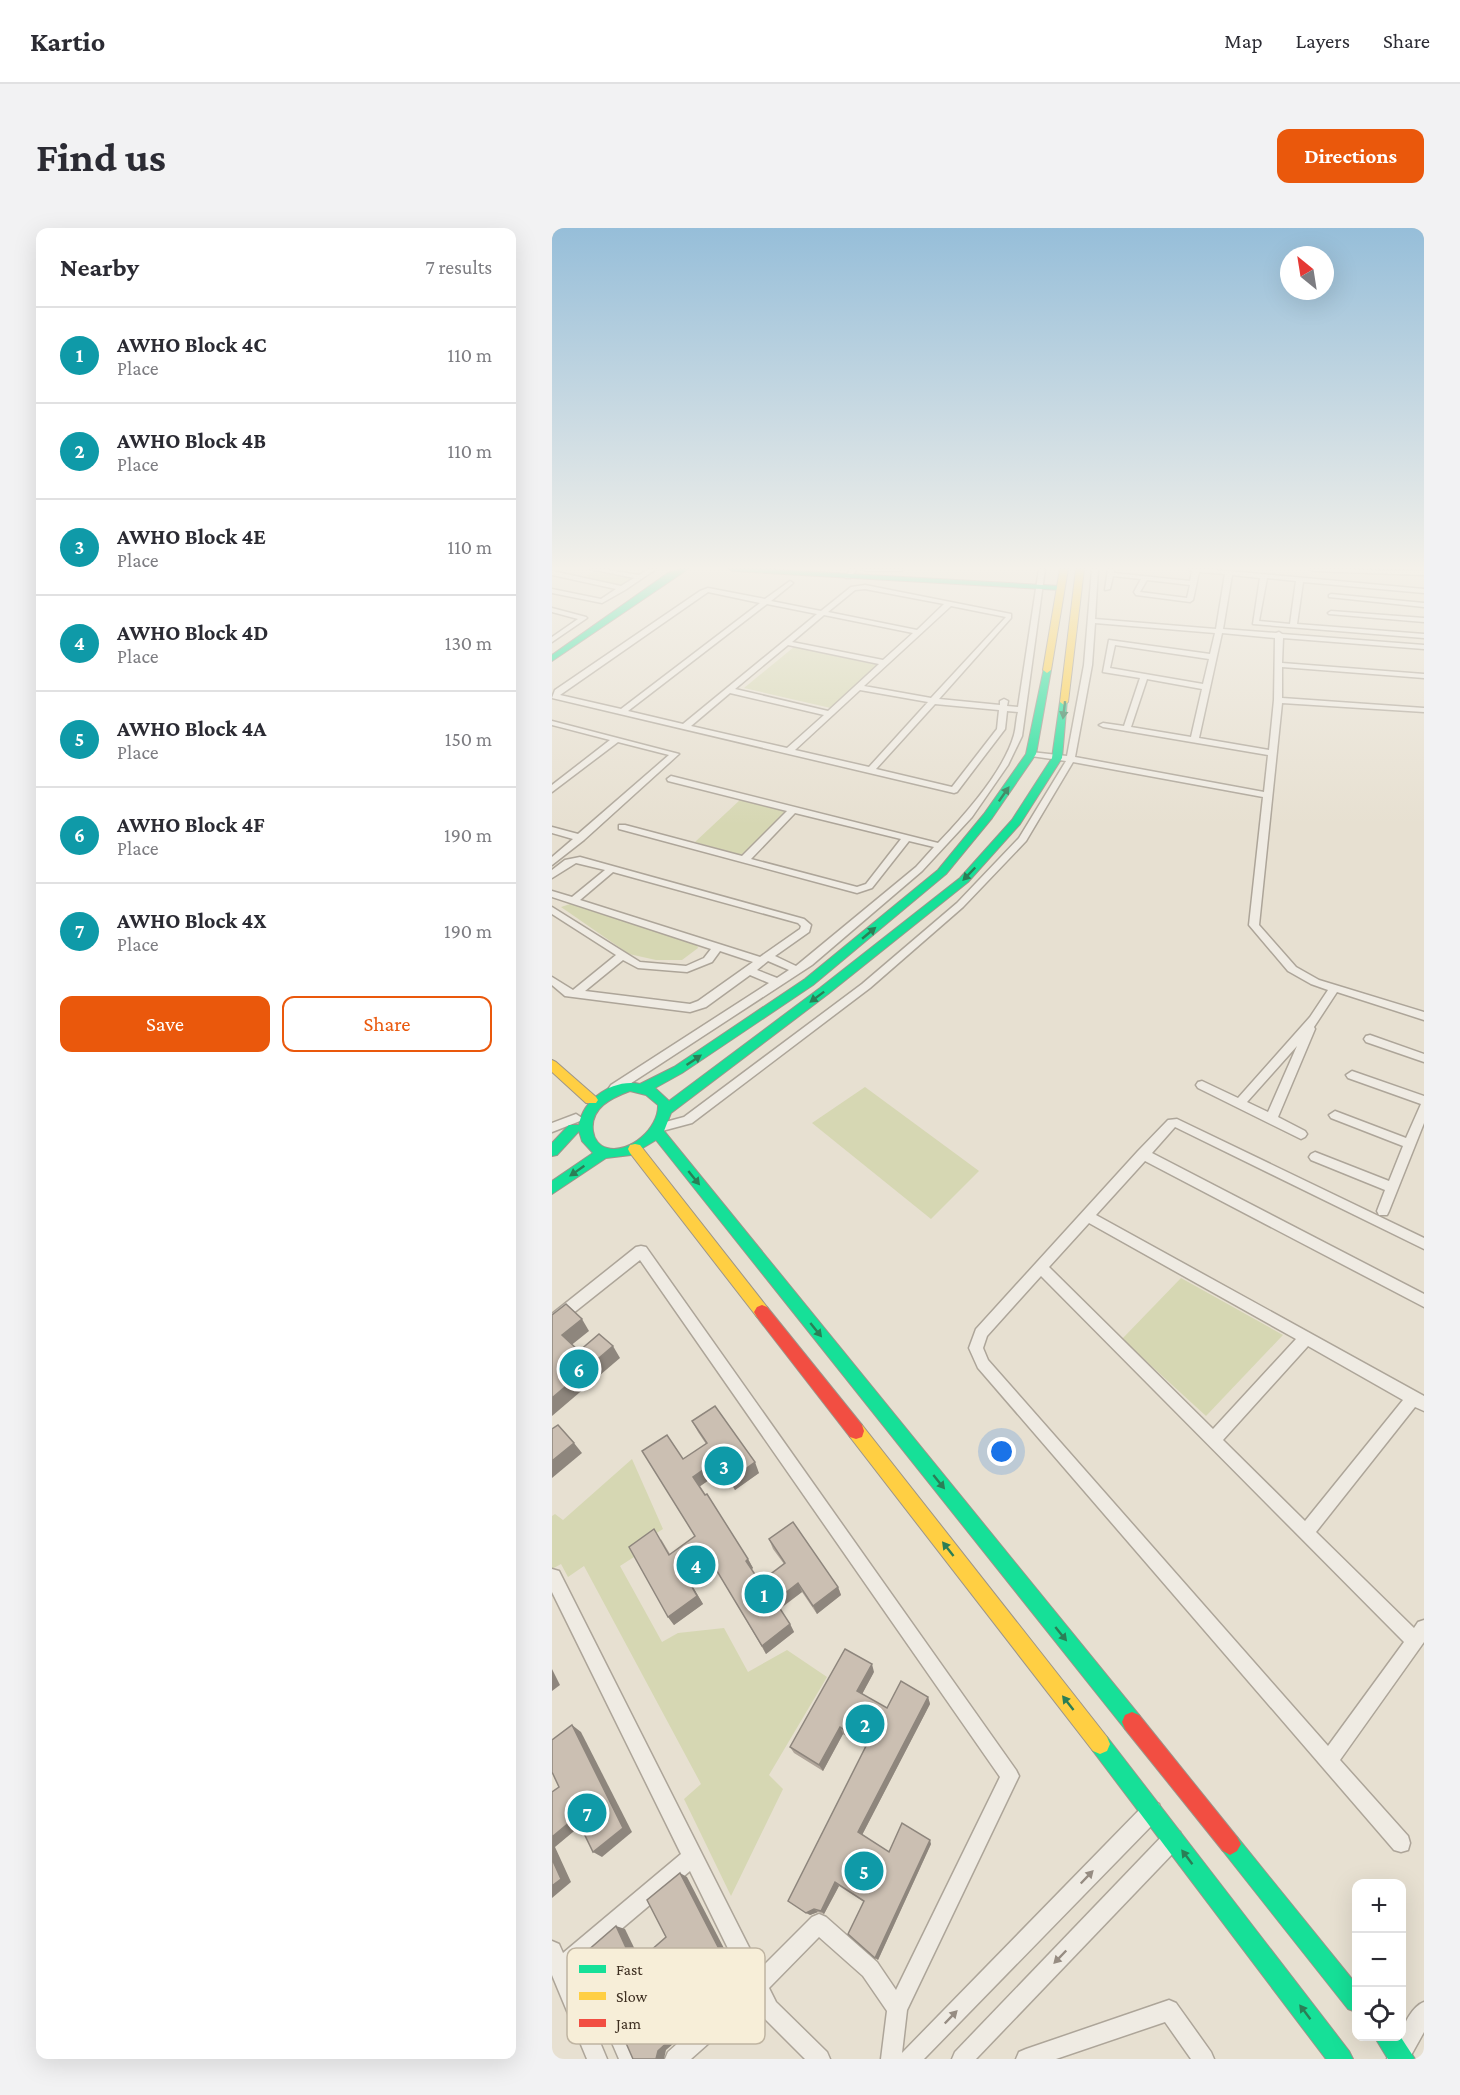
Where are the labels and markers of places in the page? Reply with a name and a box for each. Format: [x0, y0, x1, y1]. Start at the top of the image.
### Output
pin: 6 [560, 1346, 598, 1392]
pin: 3 [704, 1444, 744, 1488]
pin: 4 [676, 1542, 716, 1588]
pin: 1 [744, 1572, 784, 1616]
pin: 2 [846, 1702, 884, 1746]
pin: 7 [567, 1790, 606, 1836]
pin: 5 [844, 1848, 884, 1894]

